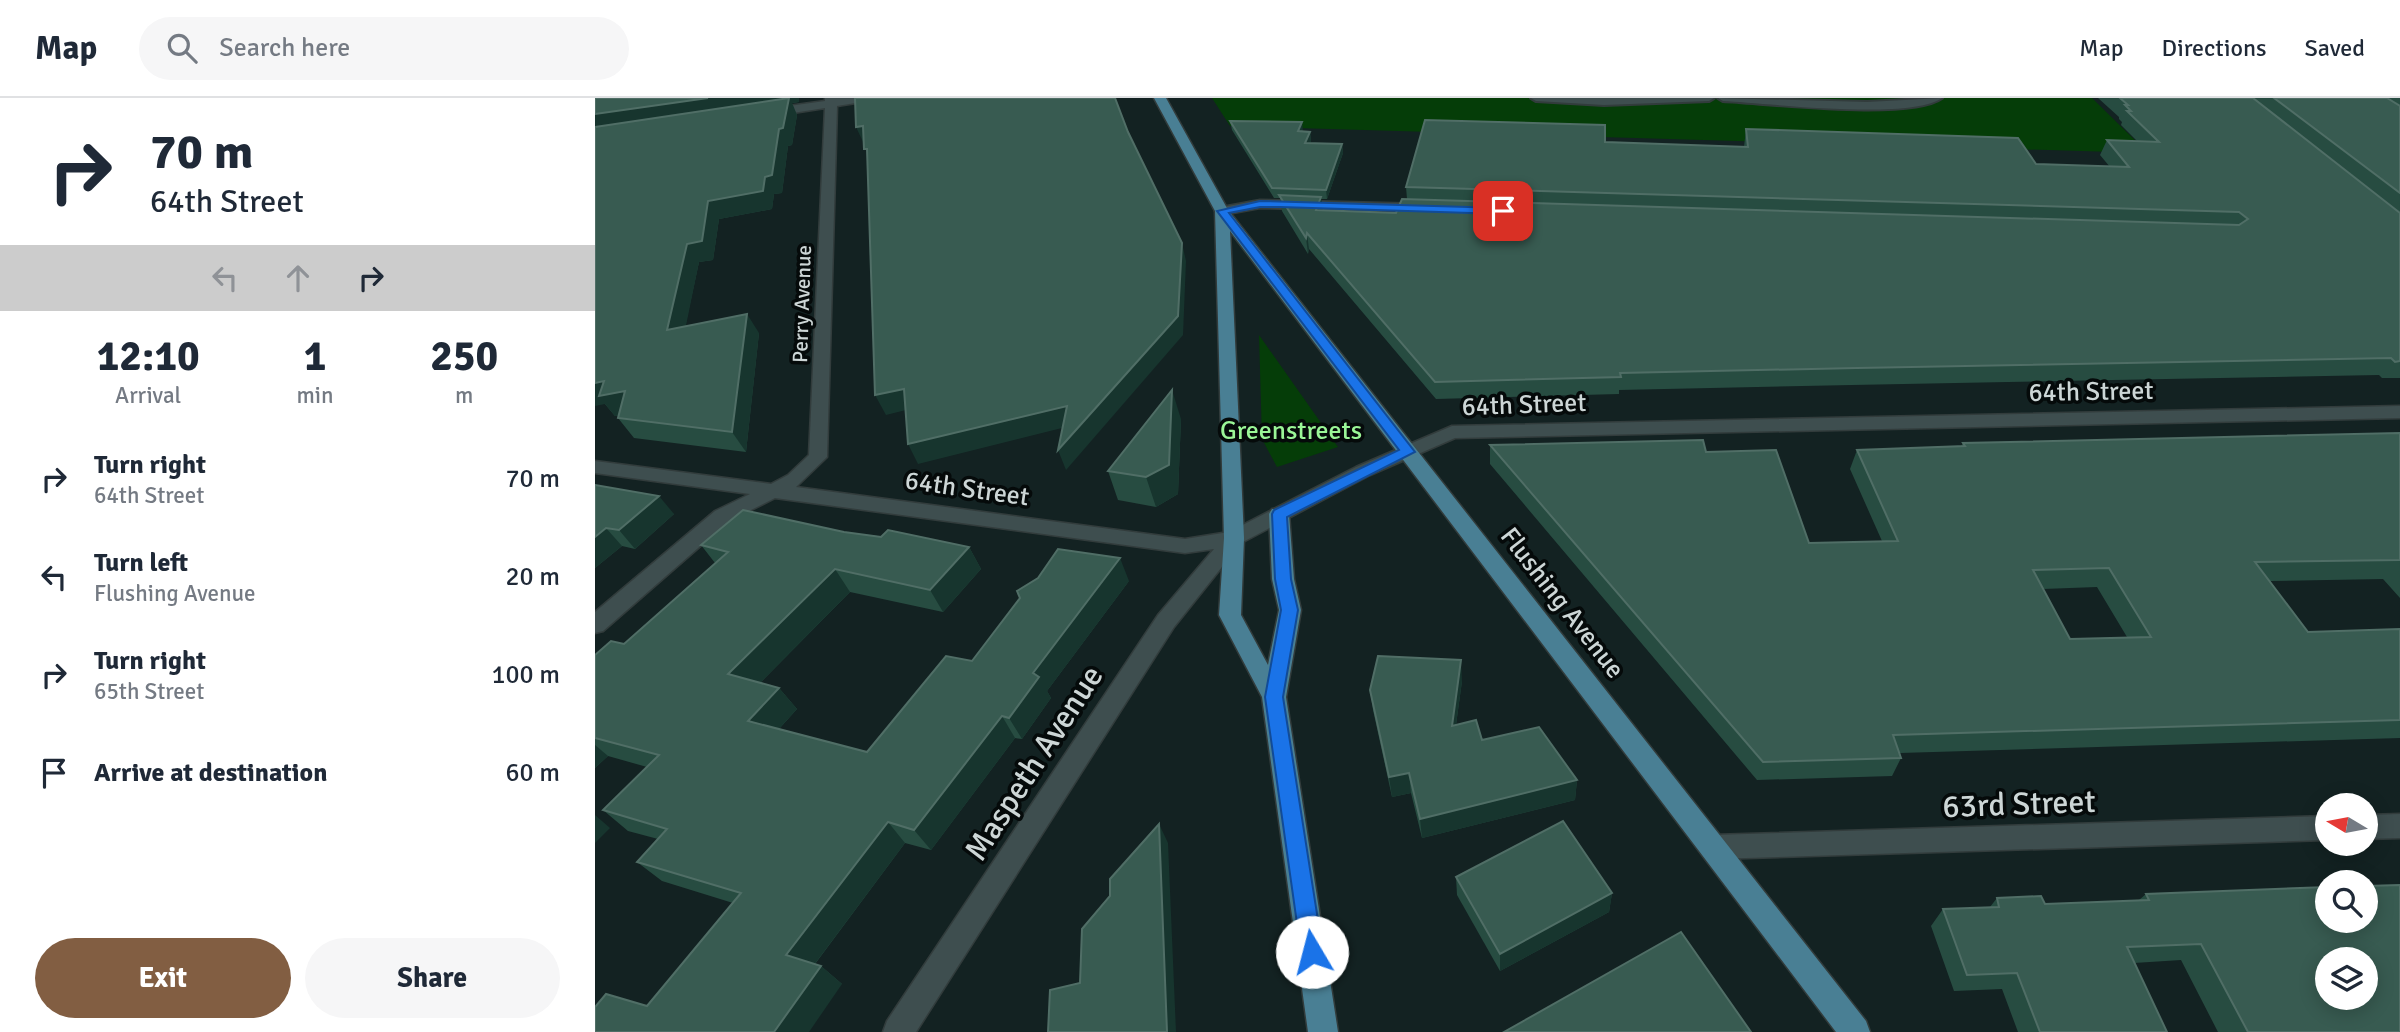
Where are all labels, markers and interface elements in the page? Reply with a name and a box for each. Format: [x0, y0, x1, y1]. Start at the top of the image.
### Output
search box [139, 17, 629, 80]
text: Map [35, 28, 97, 69]
icon: search [163, 29, 201, 67]
text: Search here [219, 32, 350, 64]
text: Map [2079, 33, 2124, 63]
text: Directions [2162, 33, 2267, 63]
text: Saved [2305, 33, 2365, 63]
text: 70 m [150, 122, 253, 182]
icon: right [35, 126, 126, 217]
pin [1473, 181, 1533, 241]
text: 64th Street [150, 182, 304, 221]
icon: arrive [1484, 192, 1522, 230]
street label: Perry Avenue [787, 245, 817, 363]
icon: left [206, 259, 244, 297]
icon: ahead [279, 259, 317, 297]
icon: right [352, 259, 390, 297]
text: 12:10 [97, 331, 200, 382]
text: 1 [304, 331, 326, 382]
text: 250 [430, 331, 498, 382]
street label: 64th Street [2028, 375, 2154, 409]
text: Arrival [115, 381, 181, 410]
text: min [296, 381, 334, 410]
text: m [455, 381, 473, 410]
street label: 64th Street [1461, 387, 1587, 423]
park label: Greenstreets [1220, 415, 1362, 447]
text: Turn right [94, 449, 206, 481]
icon: right [35, 460, 73, 498]
text: 70 m [505, 463, 560, 495]
street label: 64th Street [903, 464, 1031, 514]
text: 64th Street [94, 481, 204, 510]
street label: Flushing Avenue [1493, 521, 1631, 685]
text: Turn left [94, 547, 188, 579]
icon: left [35, 558, 73, 596]
text: 20 m [505, 561, 560, 593]
text: Flushing Avenue [94, 579, 256, 608]
text: Turn right [94, 645, 206, 677]
icon: right [35, 656, 73, 694]
street label: Maspeth Avenue [956, 658, 1112, 868]
text: 100 m [491, 659, 560, 691]
text: 65th Street [94, 677, 204, 706]
icon: arrive [35, 754, 73, 792]
text: Arrive at destination [94, 757, 327, 789]
text: 60 m [505, 757, 560, 789]
street label: 63rd Street [1942, 782, 2096, 826]
north arrow [2315, 793, 2378, 856]
map controls [2315, 793, 2378, 1010]
button: search [2315, 870, 2378, 933]
position arrow [1275, 915, 1349, 989]
button: Exit [35, 938, 291, 1018]
button: Share [305, 938, 560, 1018]
button: layers [2315, 947, 2378, 1010]

